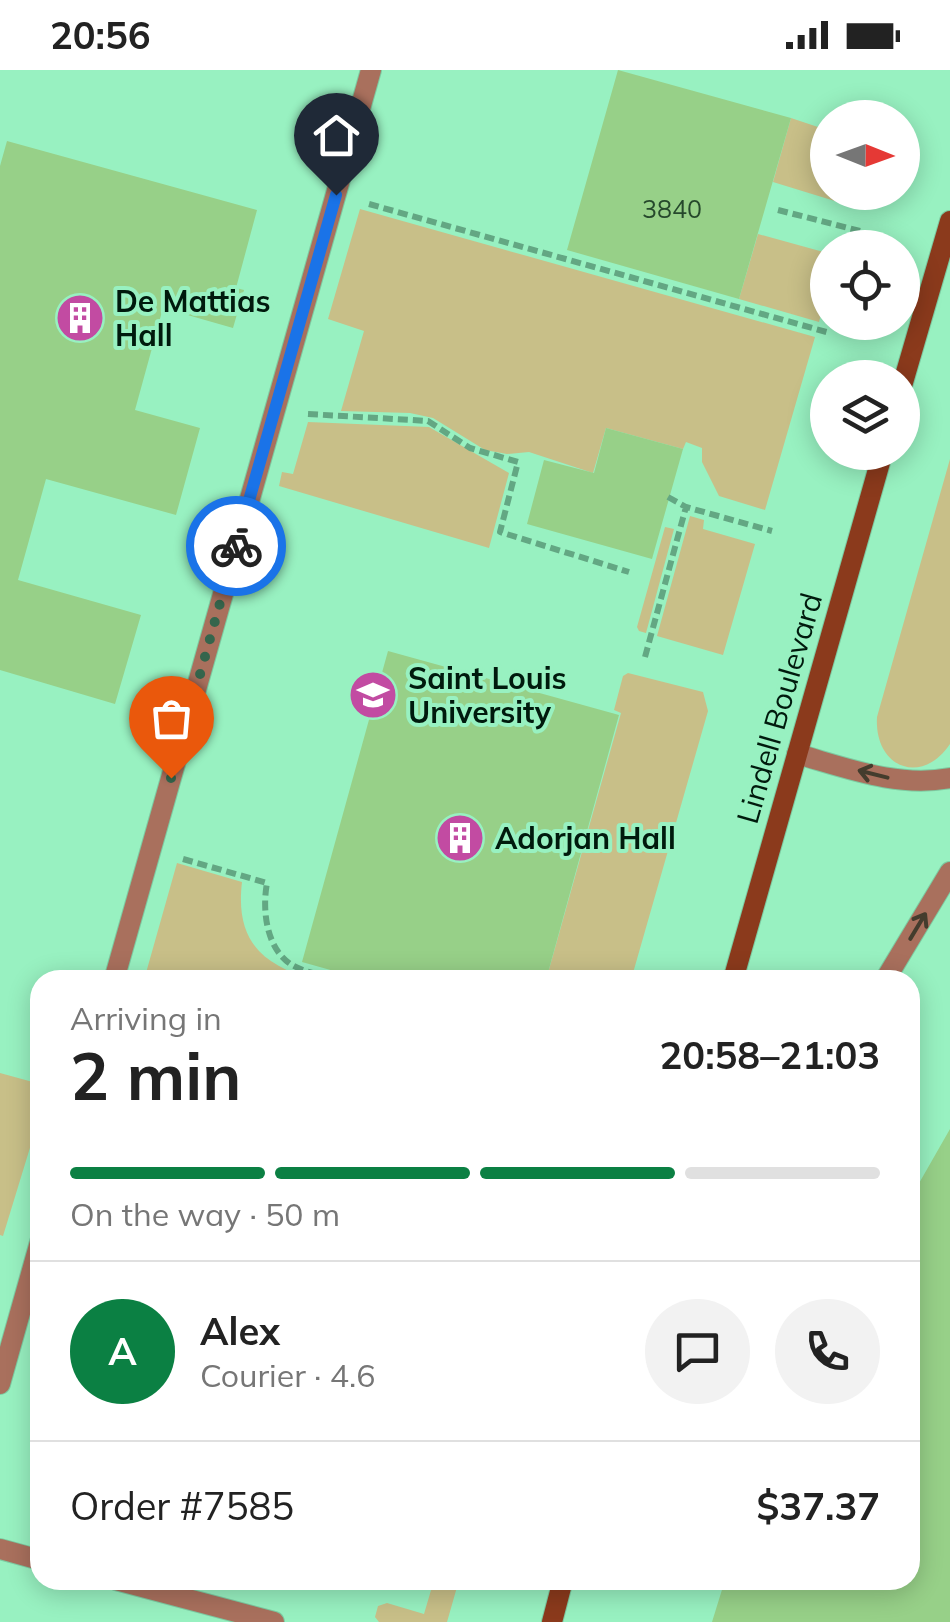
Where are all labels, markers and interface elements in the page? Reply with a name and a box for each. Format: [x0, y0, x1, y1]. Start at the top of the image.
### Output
text: 20:56 [50, 11, 151, 59]
pin [294, 93, 379, 196]
north arrow [810, 100, 920, 210]
map controls [810, 100, 920, 470]
icon: home [309, 108, 364, 163]
house number: 3840 [642, 193, 702, 224]
button: locate [810, 230, 920, 340]
place label: De Mattias Hall [115, 282, 271, 354]
building icon: De Mattias Hall [54, 292, 106, 344]
button: layers [810, 360, 920, 470]
courier [186, 496, 286, 596]
icon: bike [209, 519, 264, 574]
street label: Lindell Boulevard [728, 588, 830, 828]
place label: Saint Louis University [408, 659, 567, 731]
school or university icon: Saint Louis University [347, 669, 399, 721]
pin [129, 676, 214, 779]
icon: bag [144, 691, 199, 746]
one-way arrow [858, 764, 889, 783]
building icon: Adorjan Hall [434, 812, 486, 864]
place label: Adorjan Hall [495, 819, 676, 857]
one-way arrow [908, 912, 928, 941]
text: Arriving in [70, 998, 222, 1038]
text: 20:58–21:03 [660, 1031, 880, 1079]
text: 2 min [70, 1035, 241, 1116]
text: On the way · 50 m [70, 1194, 340, 1234]
button: chat [645, 1299, 750, 1404]
button: phone [775, 1299, 880, 1404]
text: Alex [200, 1307, 280, 1355]
text: A [108, 1327, 137, 1375]
text: Courier · 4.6 [200, 1355, 376, 1395]
text: Order #7585 [70, 1482, 294, 1530]
text: $37.37 [757, 1482, 880, 1530]

